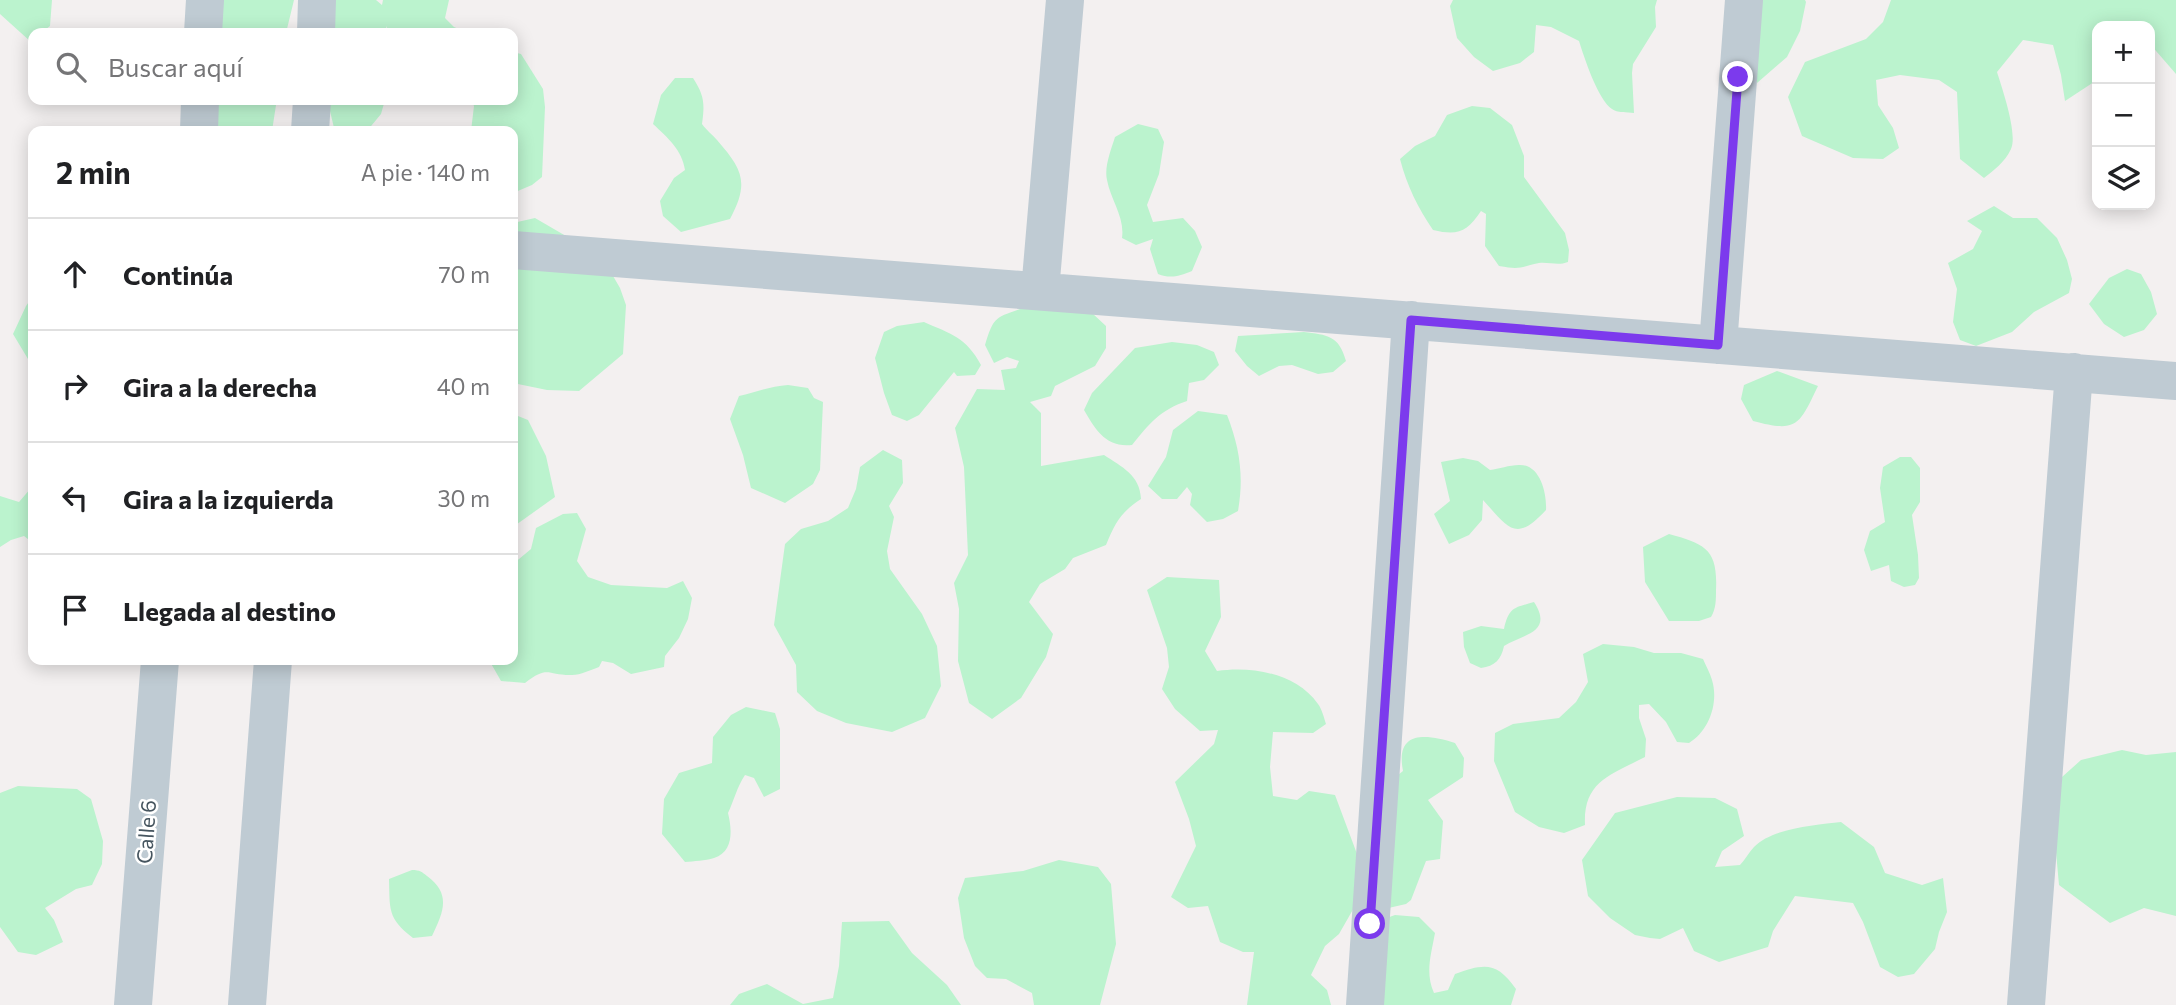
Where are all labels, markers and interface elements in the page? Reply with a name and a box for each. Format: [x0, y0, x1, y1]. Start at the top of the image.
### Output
map controls [2092, 21, 2155, 210]
button: + [2092, 21, 2155, 84]
search box [28, 28, 518, 105]
icon: search [52, 48, 90, 86]
text: Buscar aquí [108, 51, 243, 82]
route end [1722, 61, 1753, 92]
button: − [2092, 84, 2155, 147]
button: layers [2092, 147, 2155, 210]
text: 2 min [56, 153, 131, 190]
text: A pie · 140 m [361, 158, 490, 186]
icon: ahead [56, 255, 94, 293]
text: Continúa [123, 259, 233, 290]
text: 70 m [438, 260, 490, 288]
icon: right [56, 367, 94, 405]
text: Gira a la derecha [123, 371, 317, 402]
text: 40 m [437, 372, 490, 400]
icon: left [56, 479, 94, 517]
text: Gira a la izquierda [123, 483, 334, 514]
text: 30 m [437, 484, 490, 512]
icon: arrive [56, 591, 94, 629]
text: Llegada al destino [123, 595, 336, 626]
street label: Calle 6 [131, 799, 160, 865]
route start [1354, 908, 1385, 939]

